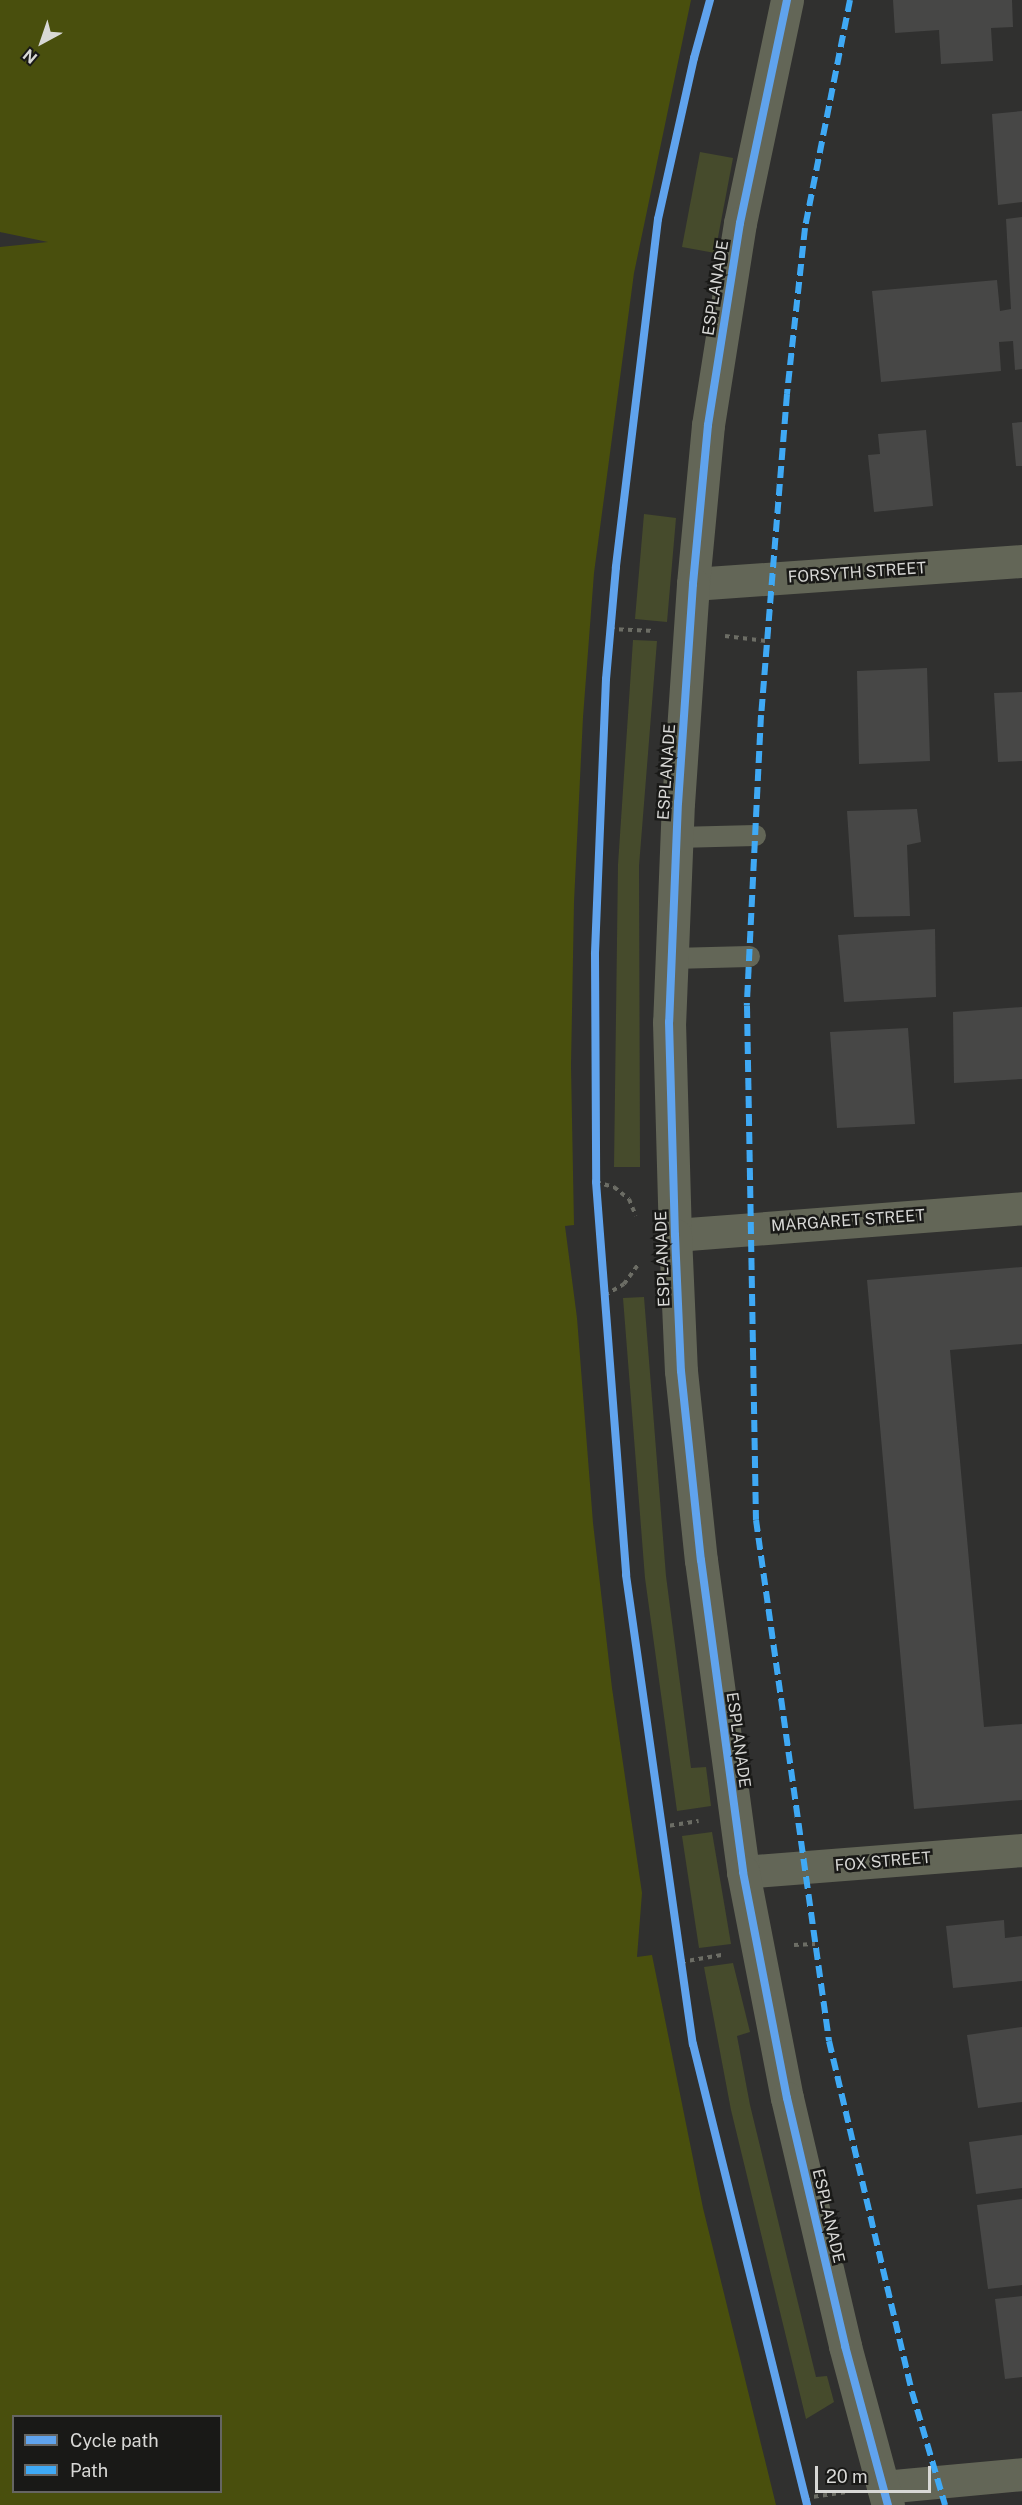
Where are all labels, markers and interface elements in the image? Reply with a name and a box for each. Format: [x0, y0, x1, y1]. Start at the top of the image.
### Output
north arrow [12, 12, 72, 72]
text: N [19, 45, 41, 67]
street label: ESPLANADE [699, 239, 733, 337]
street label: FORSYTH STREET [787, 559, 927, 587]
street label: ESPLANADE [654, 723, 680, 821]
street label: MARGARET STREET [770, 1206, 926, 1236]
street label: ESPLANADE [652, 1211, 674, 1307]
street label: ESPLANADE [722, 1691, 754, 1789]
street label: FOX STREET [834, 1848, 932, 1876]
street label: ESPLANADE [808, 2167, 848, 2265]
legend [12, 2415, 222, 2493]
text: Cycle path [70, 2430, 159, 2451]
scale bar [818, 2454, 934, 2492]
text: Path [70, 2460, 108, 2481]
text: 20 m [826, 2466, 868, 2487]

